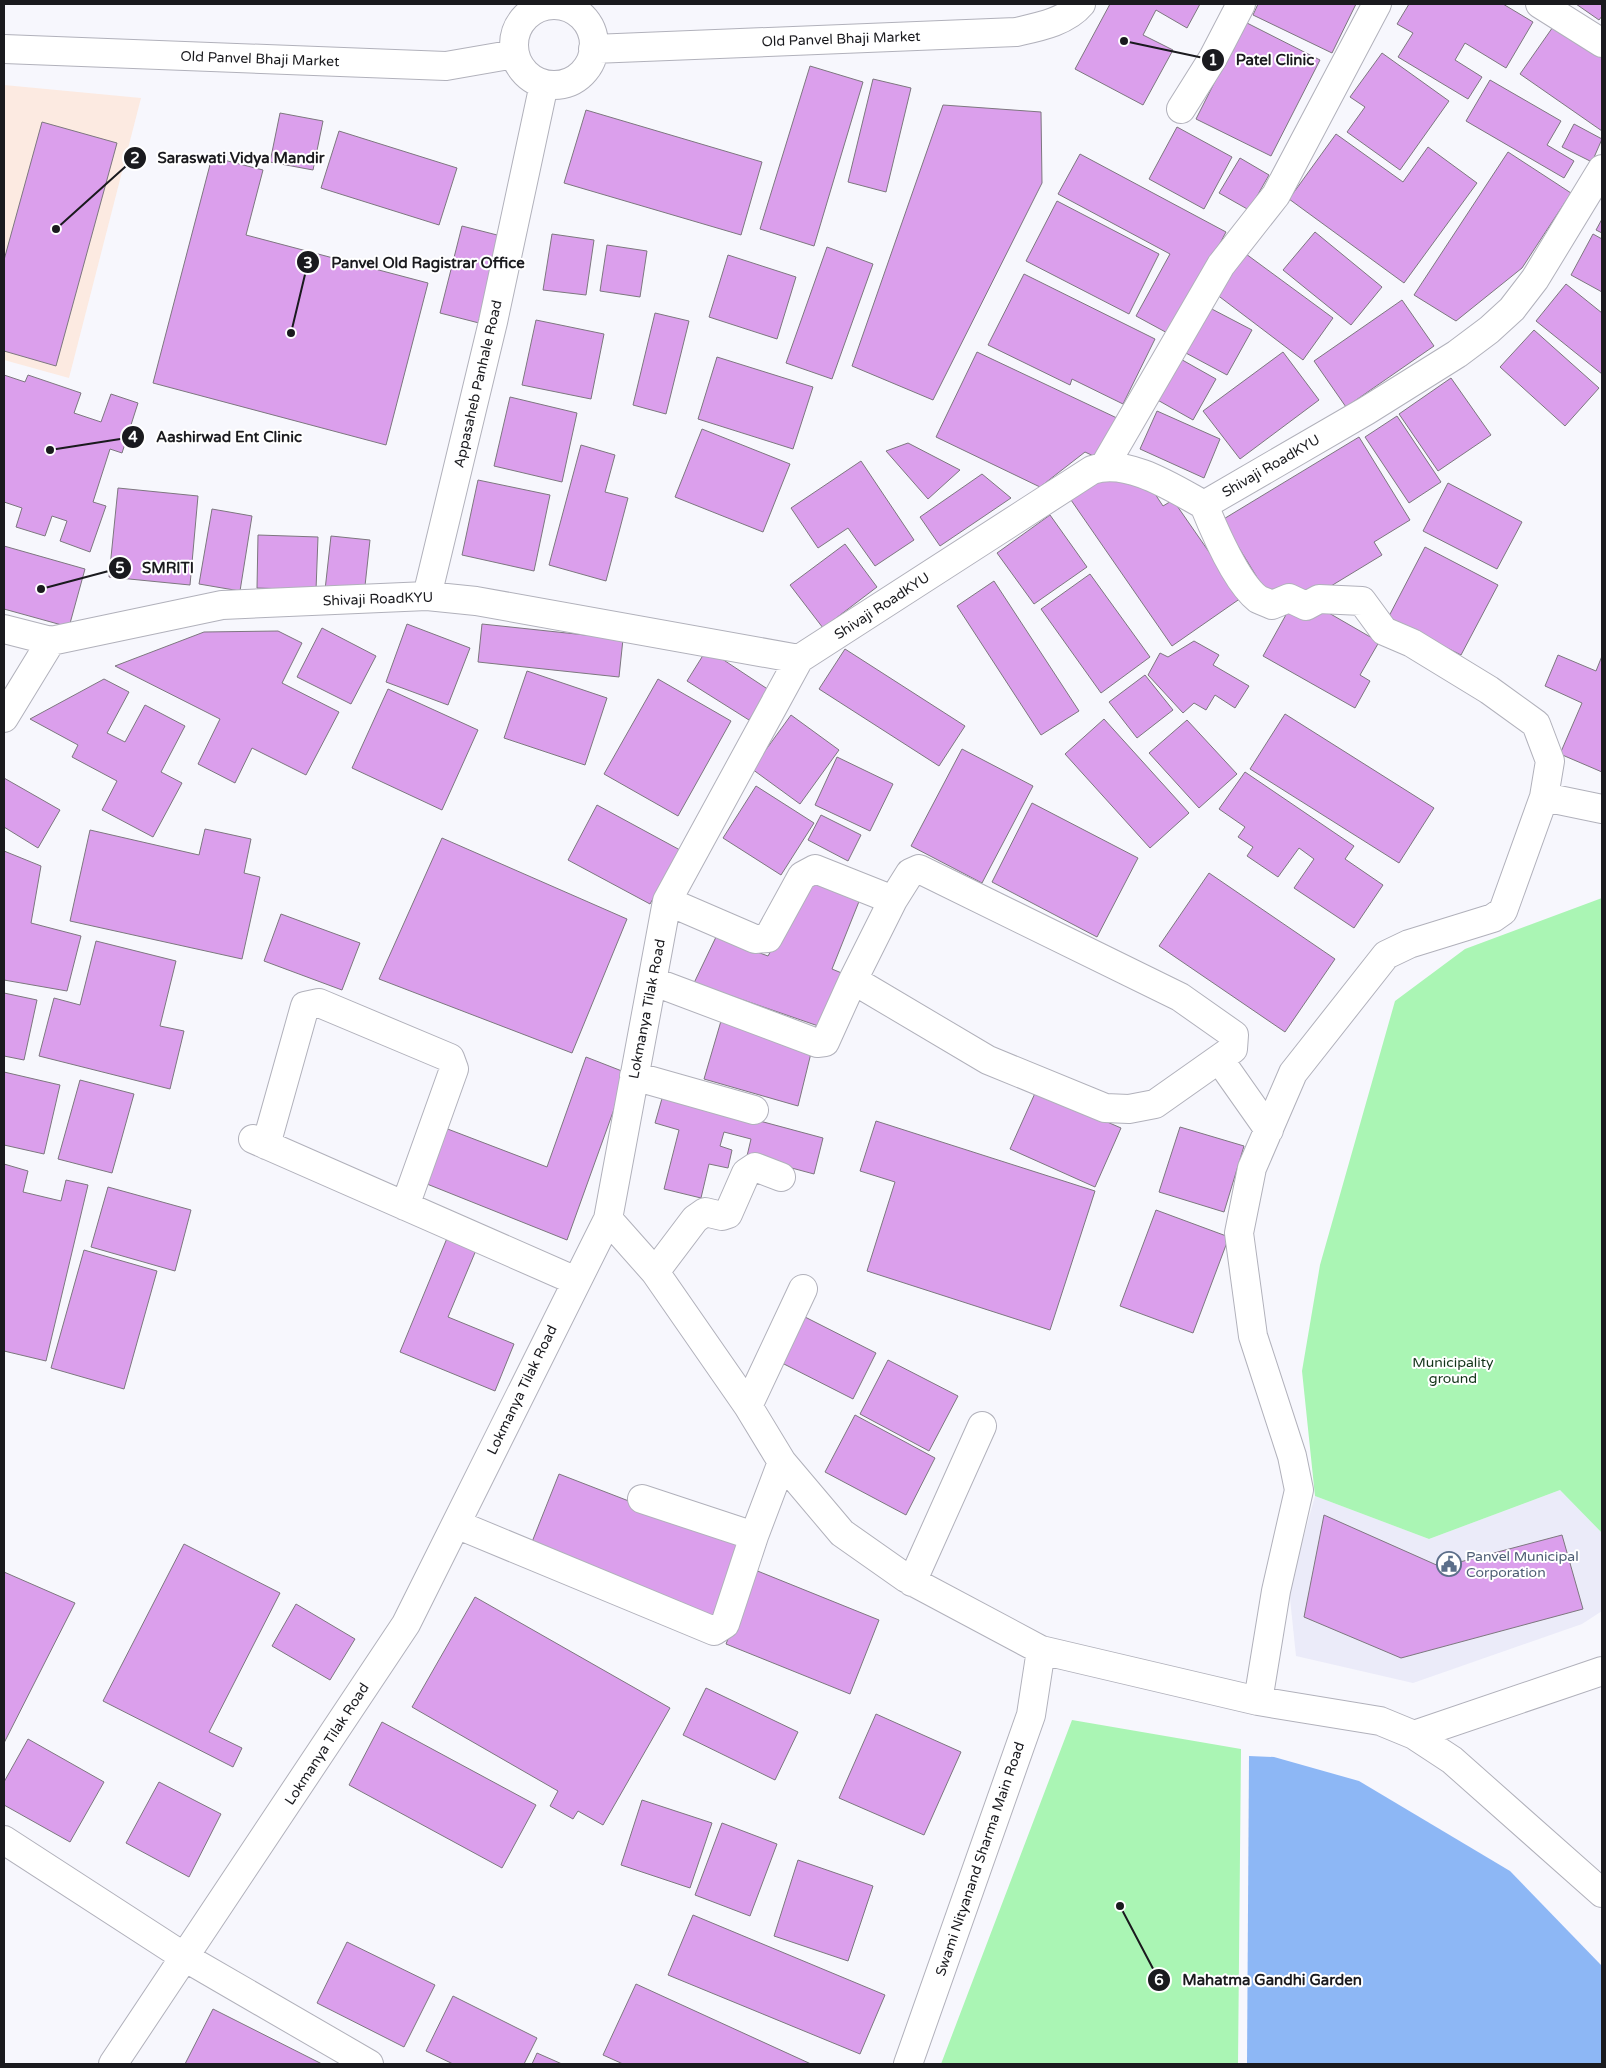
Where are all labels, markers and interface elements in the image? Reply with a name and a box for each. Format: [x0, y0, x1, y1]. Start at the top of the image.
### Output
street label: Old Panvel Bhaji Market [761, 28, 921, 50]
callout: Patel Clinic [1201, 45, 1324, 75]
street label: Old Panvel Bhaji Market [180, 48, 340, 70]
text: 1 [1208, 51, 1218, 69]
text: Patel Clinic [1236, 51, 1314, 69]
callout: Saraswati Vidya Mandir [123, 143, 335, 173]
text: 2 [130, 149, 140, 167]
text: Saraswati Vidya Mandir [157, 149, 325, 168]
callout: Panvel Old Ragistrar Office [296, 247, 534, 277]
text: 3 [303, 254, 313, 272]
text: Panvel Old Ragistrar Office [331, 254, 525, 273]
street label: Appasaheb Panhale Road [450, 299, 506, 469]
callout: Aashirwad Ent Clinic [121, 422, 312, 452]
text: 4 [128, 428, 138, 446]
text: Aashirwad Ent Clinic [156, 428, 302, 446]
street label: Shivaji RoadKYU [1219, 431, 1323, 501]
callout: SMRITI [107, 553, 204, 583]
text: 5 [115, 559, 125, 577]
text: SMRITI [142, 559, 194, 577]
street label: Shivaji RoadKYU [831, 569, 933, 643]
street label: Shivaji RoadKYU [323, 589, 433, 609]
street label: Lokmanya Tilak Road [625, 938, 669, 1080]
street label: Lokmanya Tilak Road [483, 1322, 561, 1458]
park label: Municipality ground [1412, 1354, 1494, 1387]
place label: Panvel Municipal Corporation [1466, 1548, 1579, 1581]
public building icon: Panvel Municipal Corporation [1436, 1551, 1462, 1577]
street label: Lokmanya Tilak Road [281, 1680, 373, 1808]
street label: Swami Nityanand Sharma Main Road [932, 1740, 1028, 1978]
callout: Mahatma Gandhi Garden [1147, 1965, 1372, 1995]
text: 6 [1154, 1971, 1164, 1989]
text: Mahatma Gandhi Garden [1182, 1971, 1362, 1989]

